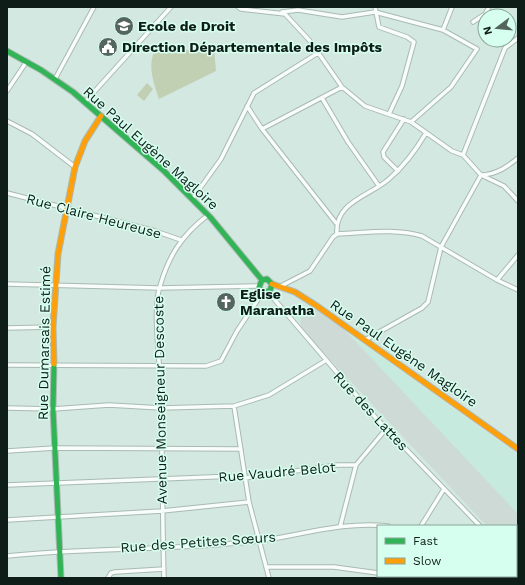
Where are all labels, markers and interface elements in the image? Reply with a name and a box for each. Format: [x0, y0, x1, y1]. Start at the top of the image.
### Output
north arrow [477, 8, 517, 48]
school or university icon: Ecole de Droit [113, 15, 135, 37]
place label: Ecole de Droit [138, 18, 235, 34]
text: N [480, 25, 495, 36]
public building icon: Direction Départementale des Impôts [97, 36, 119, 58]
place label: Direction Départementale des Impôts [122, 39, 383, 55]
street label: Rue Paul Eugène Magloire [80, 83, 222, 213]
street label: Rue Claire Heureuse [25, 190, 163, 242]
street label: Rue Dumarsais Estimé [35, 266, 53, 420]
place label: Eglise Maranatha [240, 286, 315, 318]
church icon: Eglise Maranatha [215, 291, 237, 313]
street label: Avenue Monseigneur Descoste [150, 296, 170, 504]
street label: Rue Paul Eugène Magloire [327, 296, 481, 410]
street label: Rue des Lattes [330, 368, 412, 454]
street label: Rue Vaudré Belot [218, 459, 336, 485]
legend [377, 525, 517, 577]
street label: Rue des Petites Sœurs [120, 529, 276, 555]
text: Fast [413, 534, 438, 548]
text: Slow [413, 554, 441, 568]

